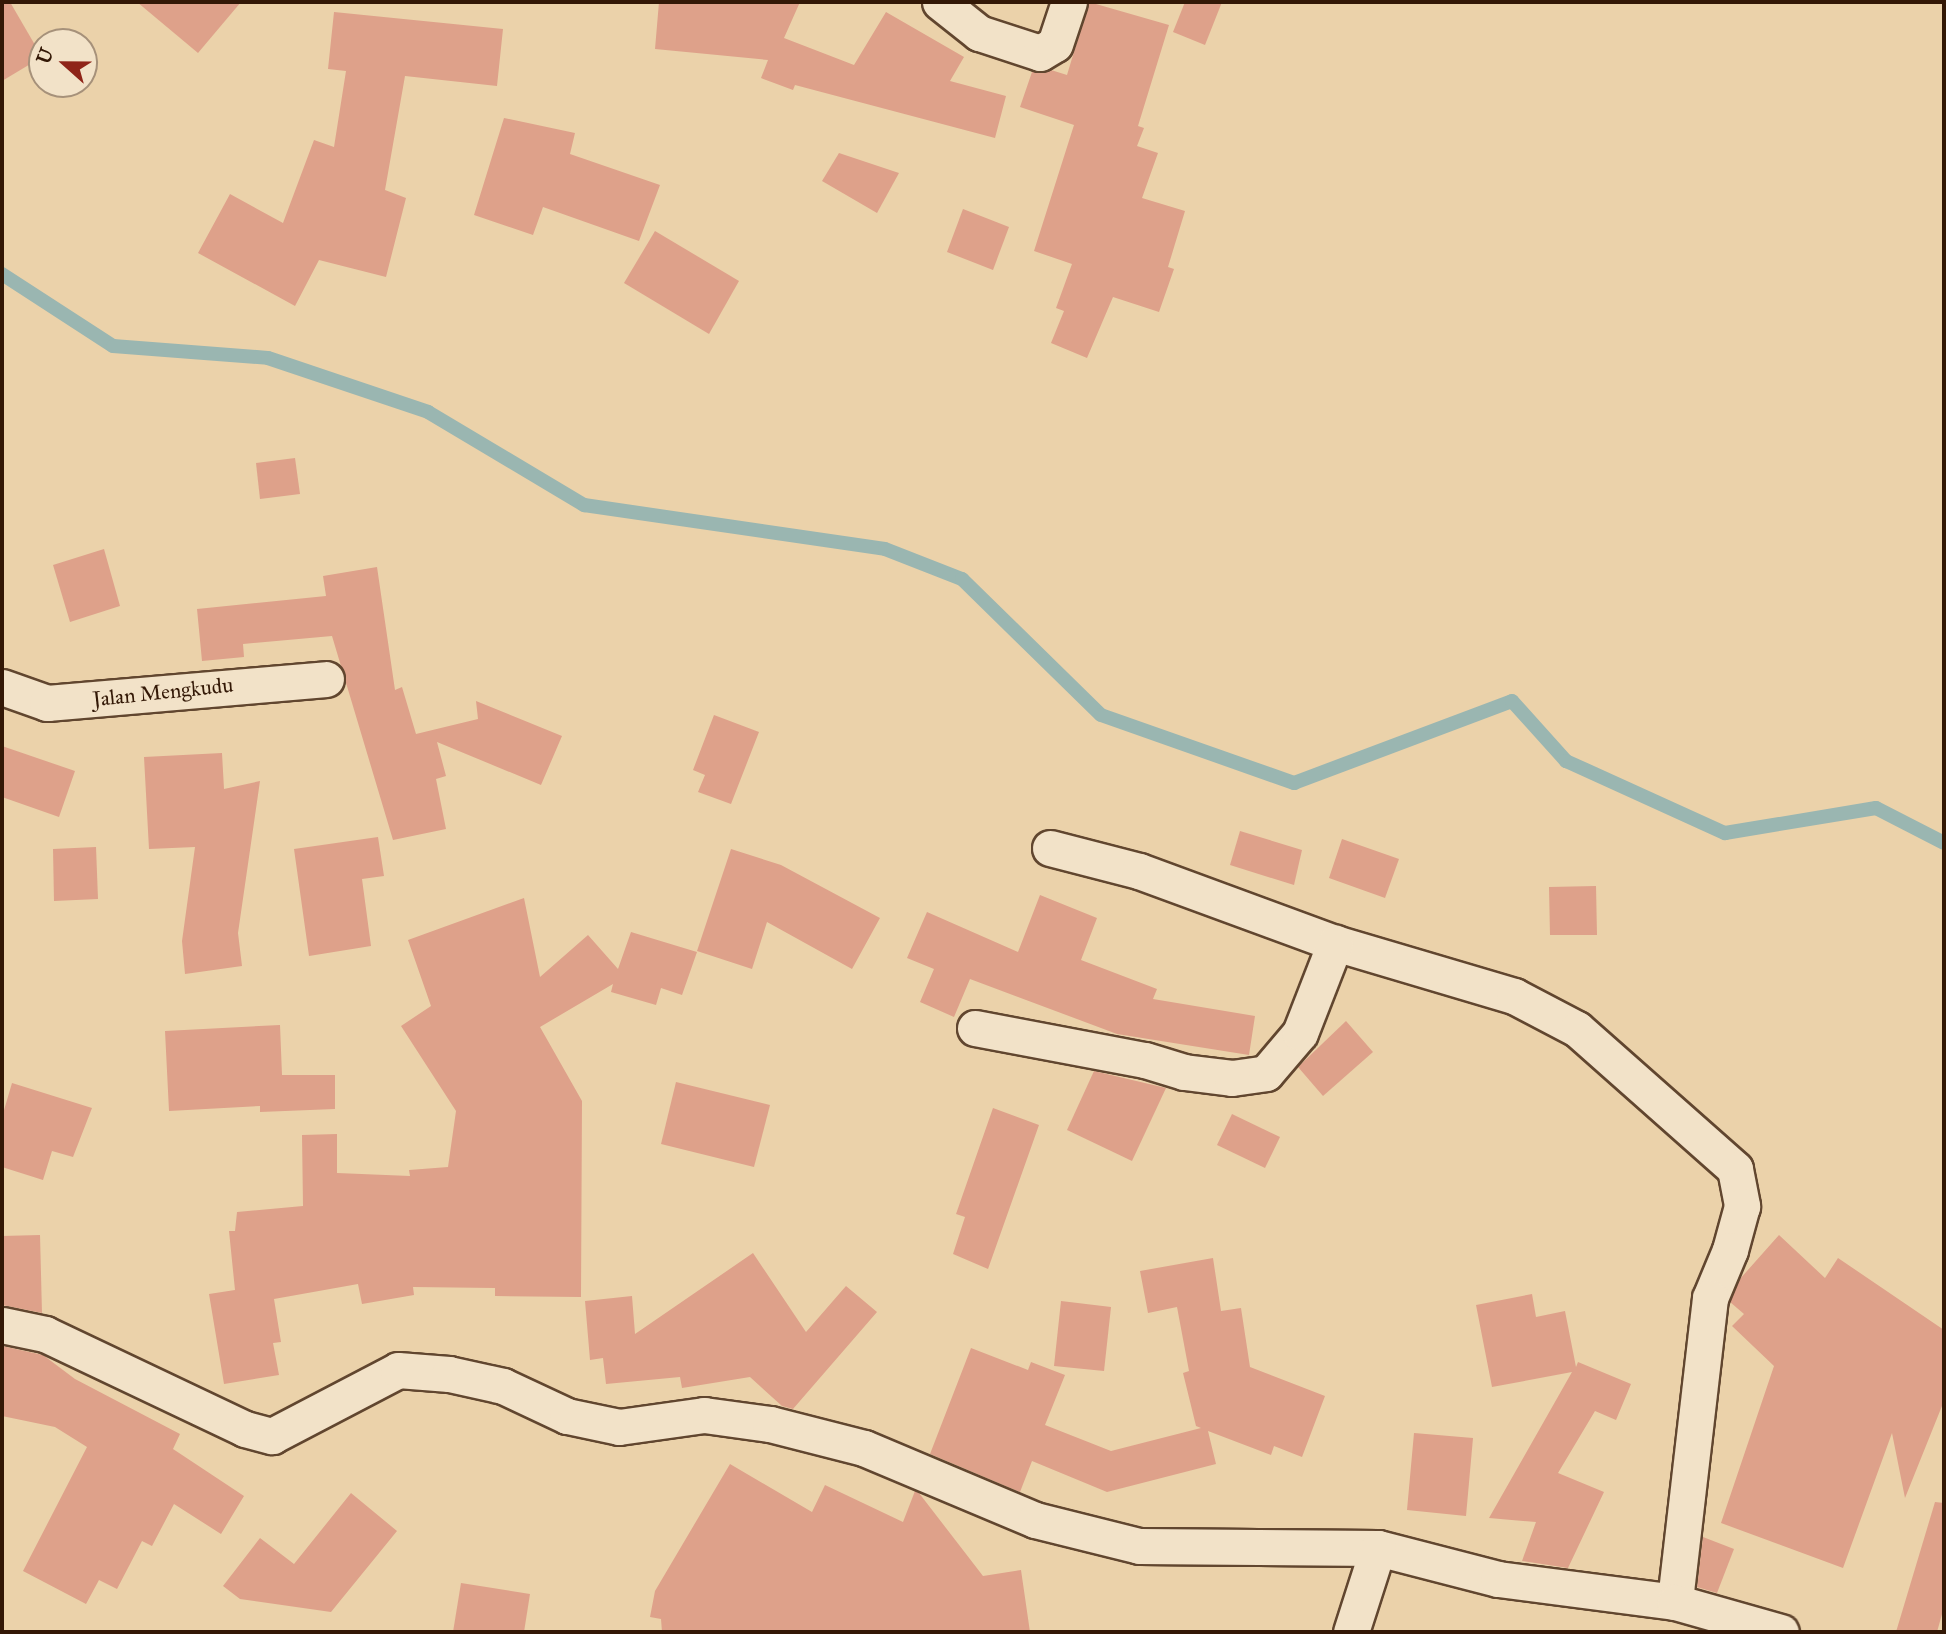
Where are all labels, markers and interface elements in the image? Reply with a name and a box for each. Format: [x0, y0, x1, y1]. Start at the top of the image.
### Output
north arrow [28, 28, 98, 98]
text: U [31, 45, 58, 67]
street label: Jalan Mengkudu [91, 672, 235, 712]

